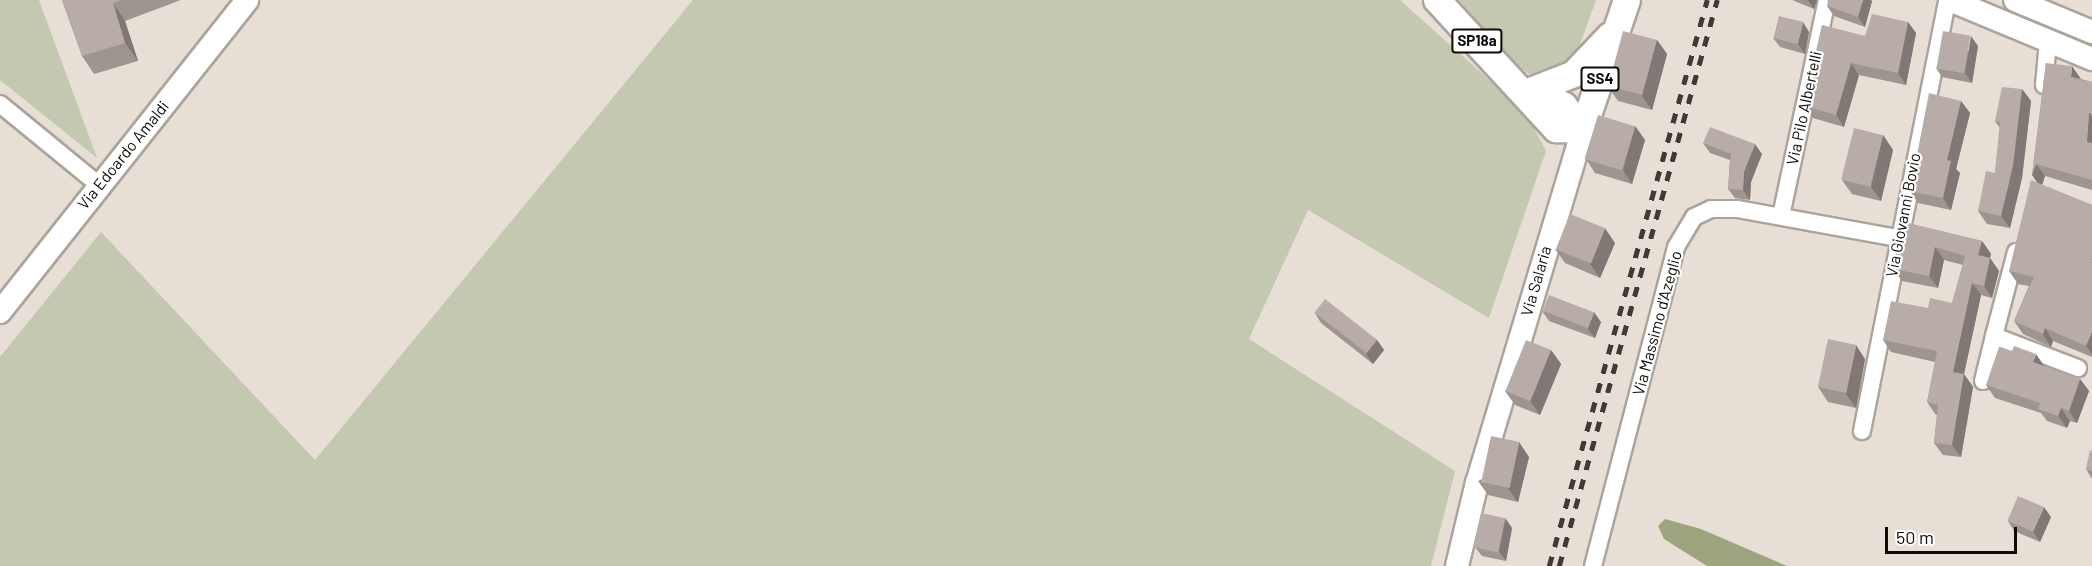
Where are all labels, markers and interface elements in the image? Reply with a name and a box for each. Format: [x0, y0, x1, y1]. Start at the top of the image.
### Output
road number: SP18a [1450, 29, 1504, 53]
street label: Via Pilo Albertelli [1783, 49, 1825, 167]
road number: SS4 [1580, 67, 1620, 91]
street label: Via Edoardo Amaldi [73, 97, 173, 213]
street label: Via Giovanni Bovio [1882, 151, 1924, 279]
street label: Via Salaria [1517, 244, 1555, 318]
street label: Via Massimo d'Azeglio [1628, 249, 1686, 397]
scale bar [1888, 515, 2020, 553]
text: 50 m [1896, 526, 1934, 548]

